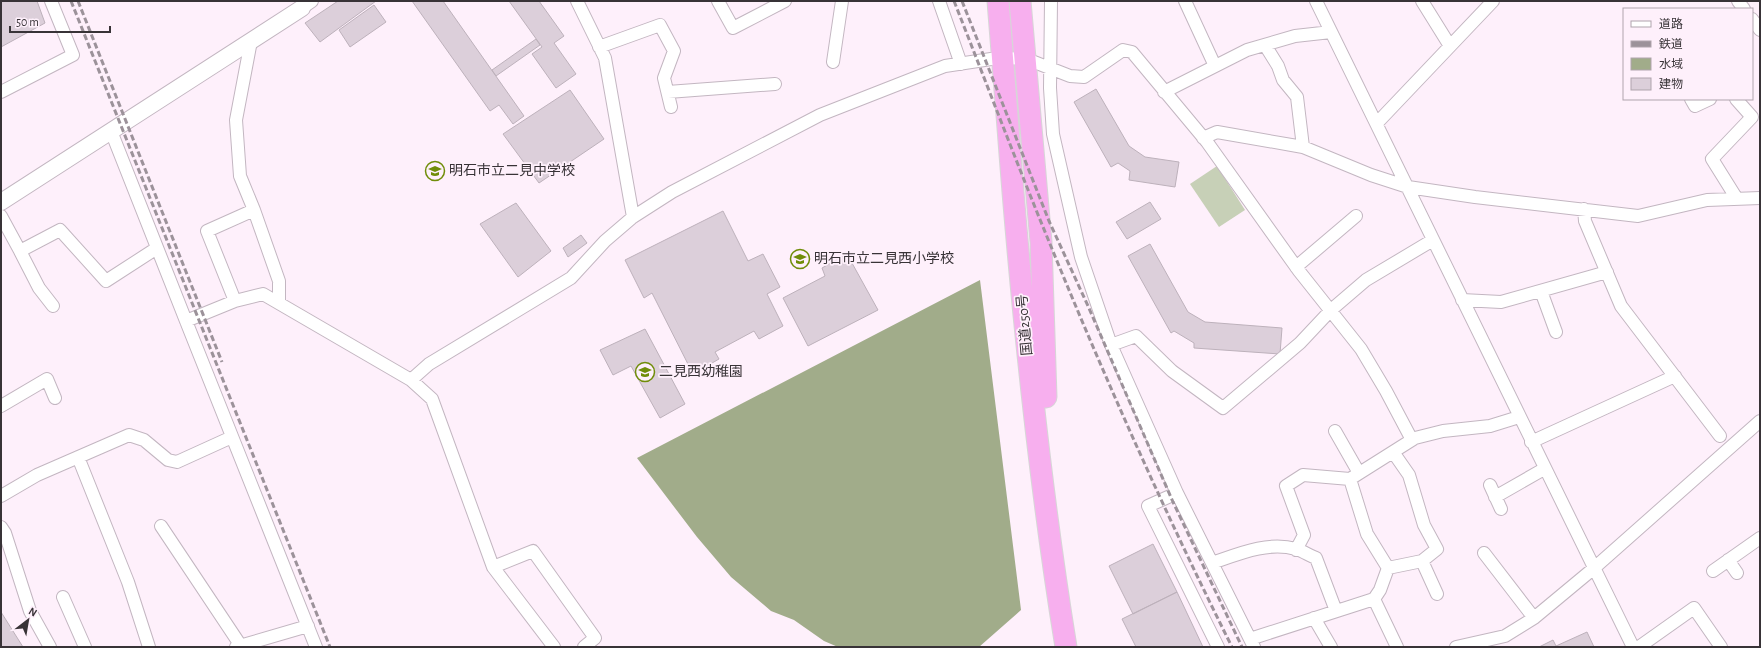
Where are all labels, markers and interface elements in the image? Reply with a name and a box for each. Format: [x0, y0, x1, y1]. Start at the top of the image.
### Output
scale bar [10, 8, 110, 34]
legend [1623, 8, 1753, 100]
text: 50 m [16, 16, 39, 28]
text: 道路 [1659, 17, 1683, 30]
text: 鉄道 [1659, 37, 1683, 50]
text: 水域 [1659, 58, 1683, 70]
text: 建物 [1659, 77, 1683, 90]
school or university icon: 明石市立二見中学校 [424, 160, 446, 182]
place label: 明石市立二見中学校 [449, 163, 575, 178]
school or university icon: 明石市立二見西小学校 [789, 248, 811, 270]
place label: 明石市立二見西小学校 [814, 251, 954, 266]
street label: 国道250号 [1014, 294, 1035, 356]
school or university icon: 二見西幼稚園 [634, 361, 656, 383]
place label: 二見西幼稚園 [659, 364, 743, 379]
north arrow [8, 600, 48, 640]
text: N [27, 605, 39, 619]

